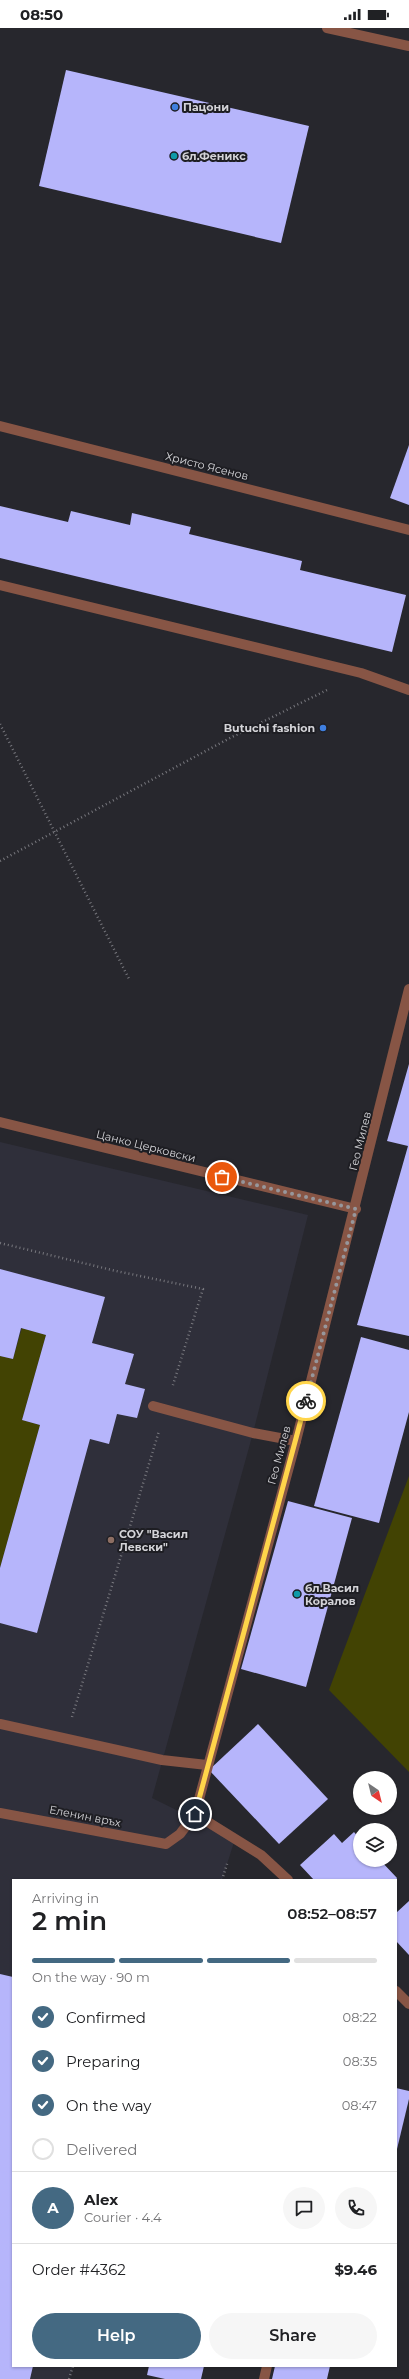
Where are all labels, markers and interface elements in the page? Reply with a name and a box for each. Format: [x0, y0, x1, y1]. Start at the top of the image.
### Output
text: 08:50 [20, 5, 63, 24]
place label: Пацони [183, 100, 229, 114]
marker: Пацони [170, 102, 180, 112]
place label: бл.Феникс [182, 149, 246, 163]
marker: бл.Феникс [169, 151, 179, 161]
street label: Христо Ясенов [164, 449, 250, 483]
place label: Butuchi fashion [224, 721, 315, 735]
marker: Butuchi fashion [318, 723, 328, 733]
street label: Гео Милев [346, 1110, 374, 1172]
street label: Цанко Церковски [95, 1127, 197, 1165]
pin [205, 1160, 239, 1194]
icon: bag [211, 1166, 233, 1188]
courier [286, 1381, 326, 1421]
icon: bike [295, 1390, 317, 1412]
street label: Гео Милев [264, 1424, 294, 1486]
place label: СОУ "Васил Левски" [119, 1527, 188, 1554]
marker: СОУ "Васил Левски" [106, 1535, 116, 1545]
place label: бл.Васил Коралов [305, 1581, 359, 1608]
marker: бл.Васил Коралов [292, 1589, 302, 1599]
north arrow [353, 1771, 397, 1815]
map controls [353, 1771, 397, 1867]
pin [178, 1797, 212, 1831]
street label: Еленин връх [48, 1802, 122, 1830]
icon: home [184, 1803, 206, 1825]
button: layers [353, 1823, 397, 1867]
text: Arriving in [32, 1890, 99, 1906]
text: 08:52–08:57 [287, 1904, 377, 1923]
text: 2 min [32, 1905, 107, 1937]
text: On the way · 90 m [32, 1969, 150, 1985]
icon: check [32, 2006, 54, 2028]
text: Confirmed [66, 2008, 146, 2027]
text: 08:22 [343, 2009, 377, 2025]
icon: check [32, 2050, 54, 2072]
text: Preparing [66, 2052, 141, 2071]
text: 08:35 [343, 2053, 377, 2069]
icon: check [32, 2094, 54, 2116]
text: On the way [66, 2096, 151, 2115]
text: 08:47 [342, 2097, 377, 2113]
text: Delivered [66, 2140, 138, 2159]
button: chat [283, 2187, 325, 2229]
button: phone [335, 2187, 377, 2229]
text: Alex [84, 2190, 118, 2209]
text: A [47, 2198, 59, 2217]
text: Courier · 4.4 [84, 2209, 162, 2225]
text: Order #4362 [32, 2260, 126, 2279]
text: $9.46 [334, 2260, 377, 2279]
button: Help [32, 2313, 201, 2359]
button: Share [209, 2313, 377, 2359]

